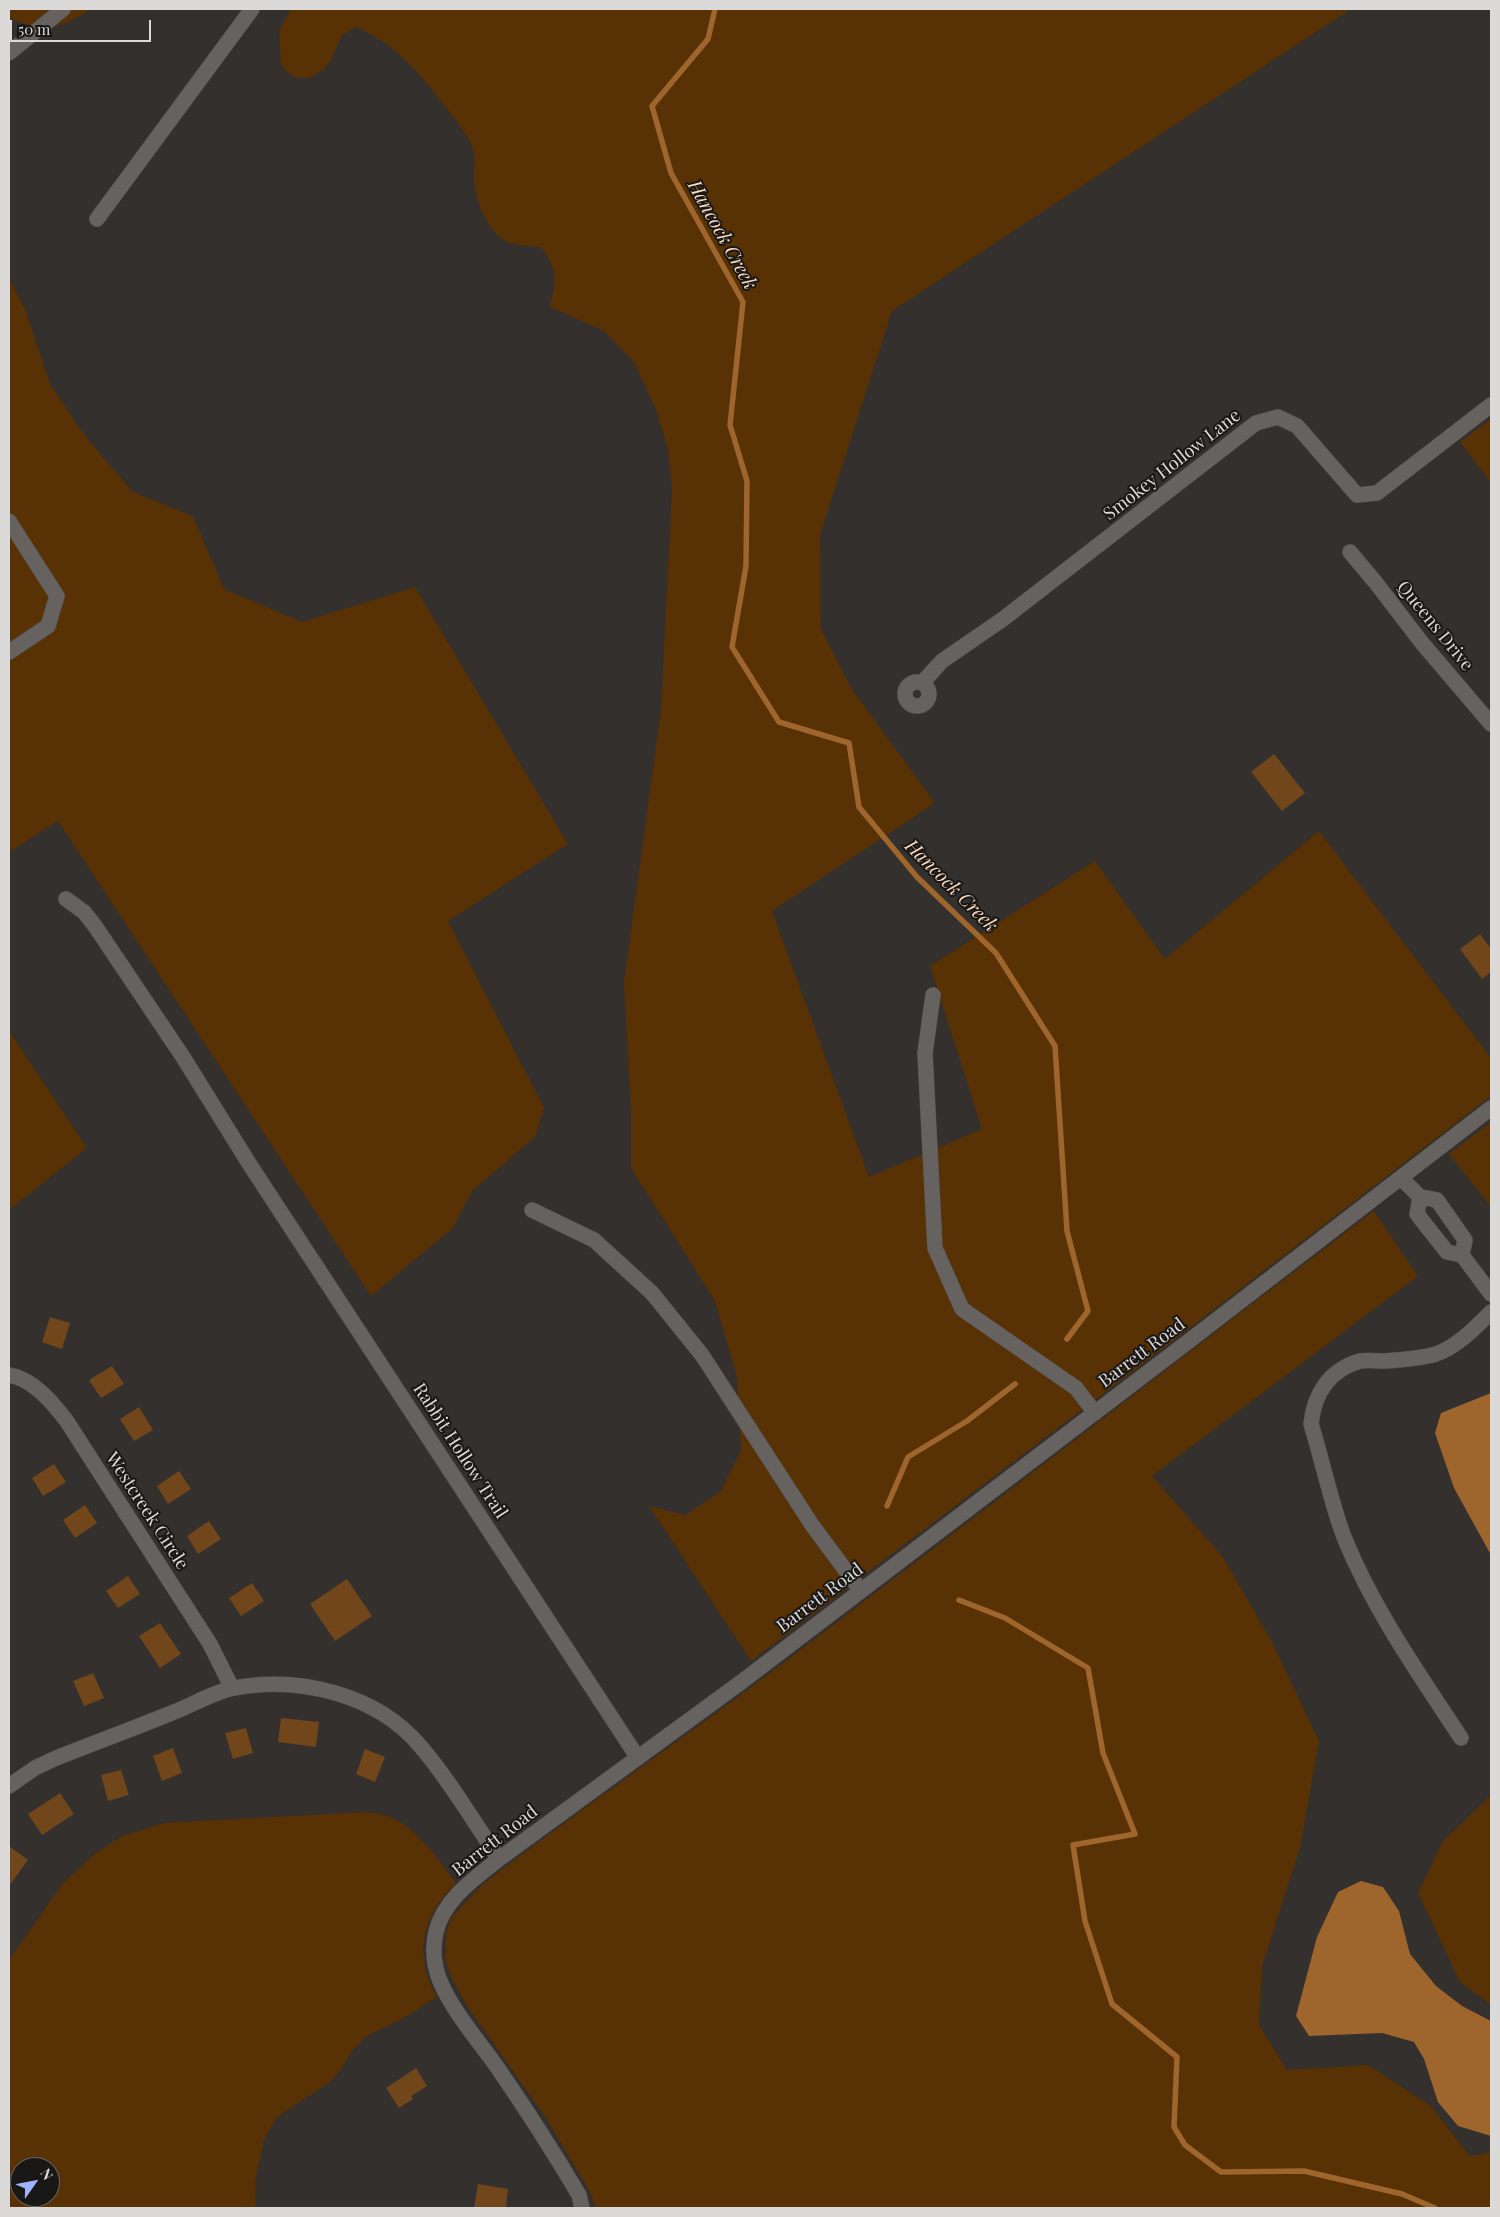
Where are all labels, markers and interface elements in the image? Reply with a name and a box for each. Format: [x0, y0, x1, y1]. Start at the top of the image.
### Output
scale bar [12, 10, 154, 42]
text: 50 m [18, 19, 50, 39]
water label: Hancock Creek [683, 176, 761, 294]
street label: Smokey Hollow Lane [1099, 405, 1245, 525]
street label: Queens Drive [1392, 577, 1478, 675]
water label: Hancock Creek [900, 835, 1002, 937]
street label: Barrett Road [1095, 1314, 1189, 1392]
street label: Rabbit Hollow Trail [408, 1379, 512, 1523]
street label: Westcreek Circle [101, 1448, 193, 1574]
street label: Barrett Road [773, 1559, 867, 1637]
street label: Barrett Road [448, 1801, 542, 1881]
north arrow [10, 2157, 60, 2207]
text: N [36, 2165, 58, 2184]

